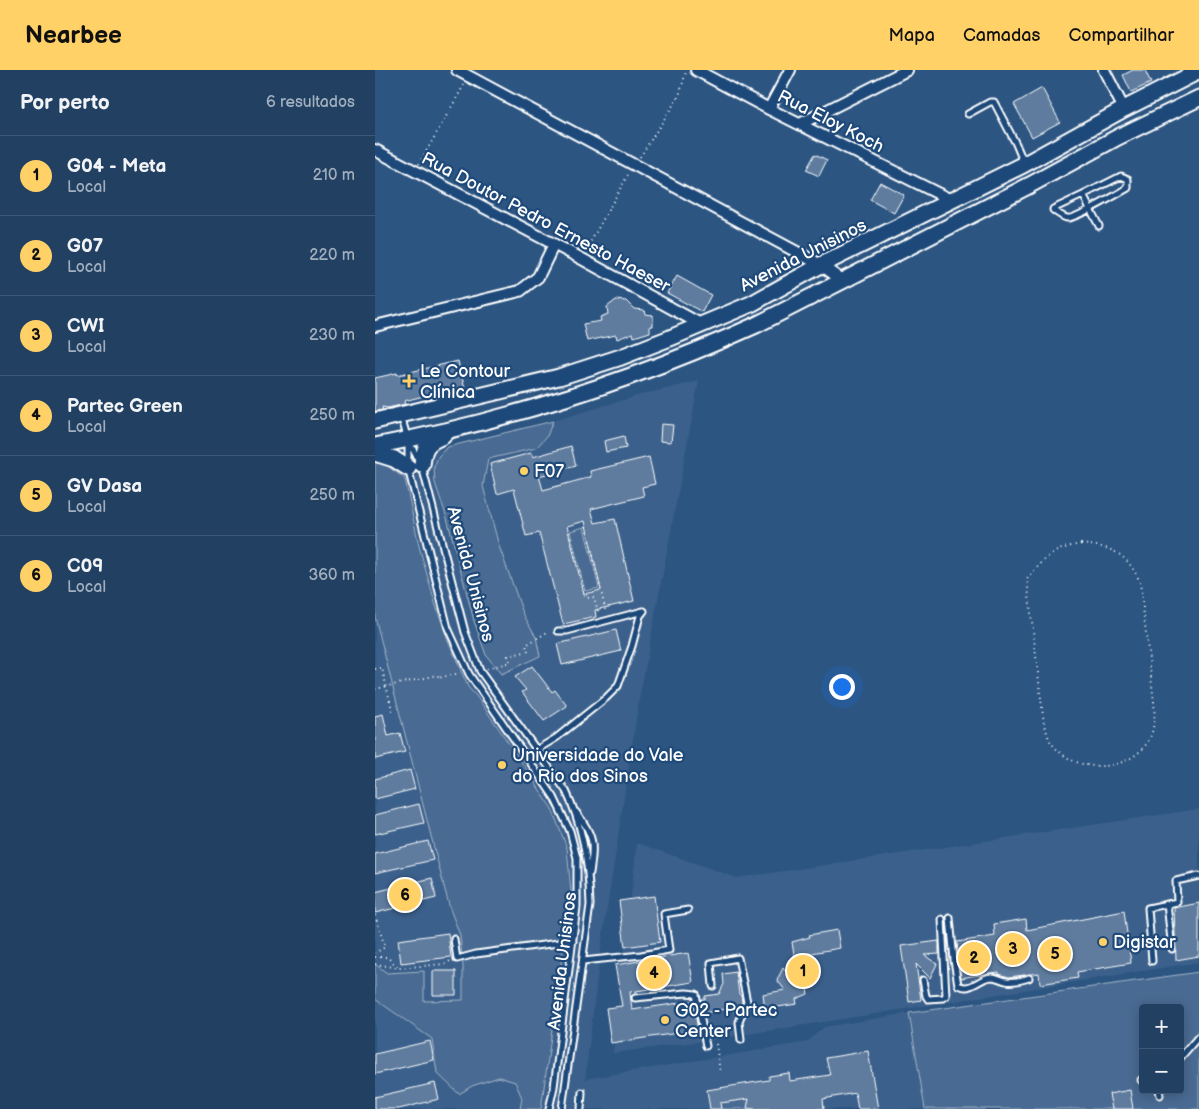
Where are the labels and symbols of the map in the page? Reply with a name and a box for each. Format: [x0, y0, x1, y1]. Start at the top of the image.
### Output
street label: Rua Eloy Koch [774, 86, 888, 157]
street label: Rua Doutor Pedro Ernesto Haeser [418, 148, 674, 297]
street label: Avenida Unisinos [736, 214, 870, 296]
place label: Le Contour Clínica [420, 361, 511, 403]
marker: Le Contour Clínica [402, 374, 416, 388]
place label: F07 [534, 461, 564, 482]
marker: F07 [518, 465, 530, 477]
street label: Avenida Unisinos [442, 504, 499, 644]
your location [829, 674, 855, 700]
place label: Universidade do Vale do Rio dos Sinos [512, 745, 684, 787]
marker: Universidade do Vale do Rio dos Sinos [496, 759, 508, 771]
pin: 6 [389, 876, 421, 914]
street label: Avenida Unisinos [544, 891, 581, 1031]
pin: 3 [997, 930, 1029, 968]
place label: Digistar [1113, 932, 1176, 953]
pin: 5 [1039, 935, 1071, 973]
marker: Digistar [1097, 936, 1109, 948]
pin: 2 [958, 939, 990, 977]
pin: 1 [787, 952, 819, 990]
pin: 4 [638, 954, 670, 992]
place label: G02 - Partec Center [675, 1000, 777, 1042]
marker: G02 - Partec Center [659, 1014, 671, 1026]

